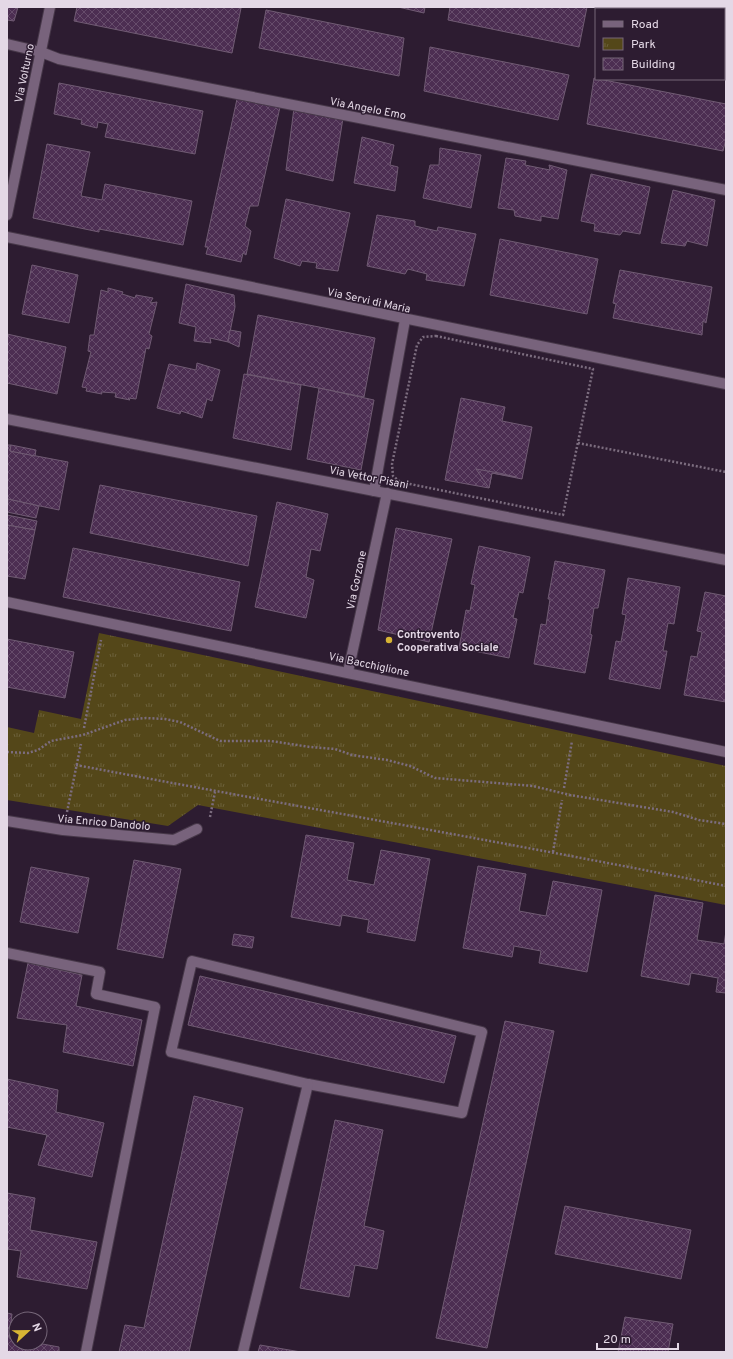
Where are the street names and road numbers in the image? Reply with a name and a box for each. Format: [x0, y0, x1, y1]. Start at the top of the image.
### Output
street label: Via Volturno [12, 42, 38, 104]
street label: Via Angelo Emo [328, 95, 407, 123]
street label: Via Servi di Maria [326, 285, 412, 317]
street label: Via Vettor Pisani [328, 463, 410, 493]
street label: Via Gorzone [344, 549, 370, 611]
street label: Via Bacchiglione [327, 650, 410, 680]
street label: Via Enrico Dandolo [57, 812, 151, 834]

